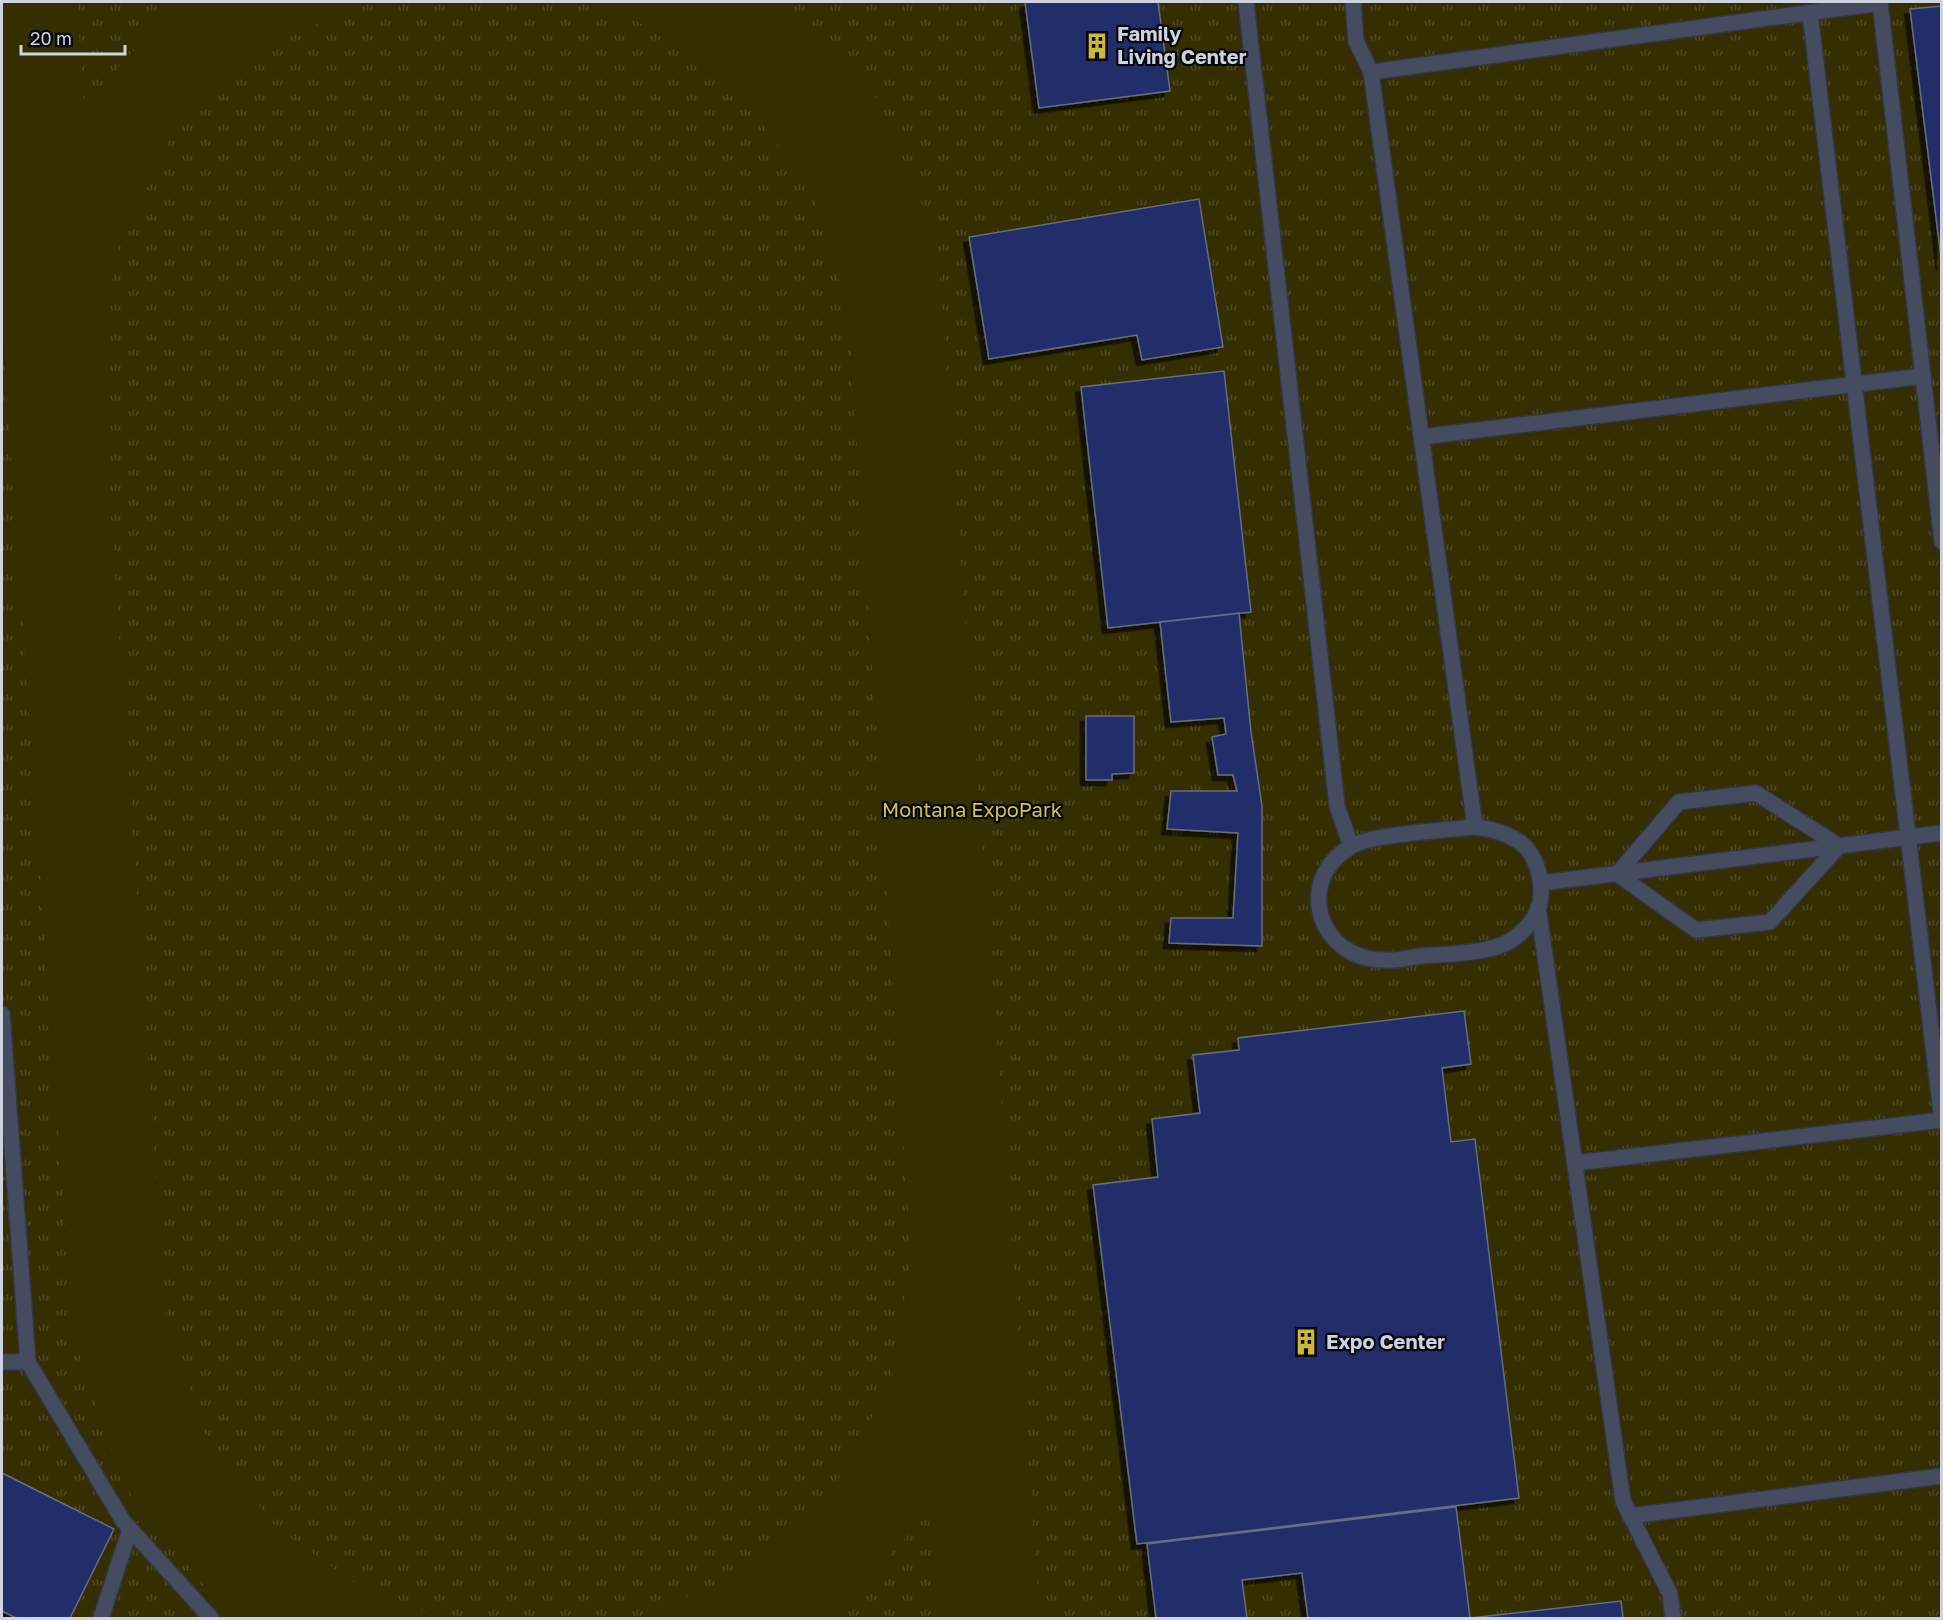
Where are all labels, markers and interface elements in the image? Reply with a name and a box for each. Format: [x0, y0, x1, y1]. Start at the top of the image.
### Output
scale bar [21, 18, 124, 56]
place label: Family Living Center [1117, 21, 1247, 68]
text: 20 m [30, 27, 72, 49]
building icon: Family Living Center [1082, 31, 1112, 61]
park label: Montana ExpoPark [882, 797, 1062, 821]
building icon: Expo Center [1291, 1327, 1321, 1357]
place label: Expo Center [1326, 1329, 1445, 1353]

